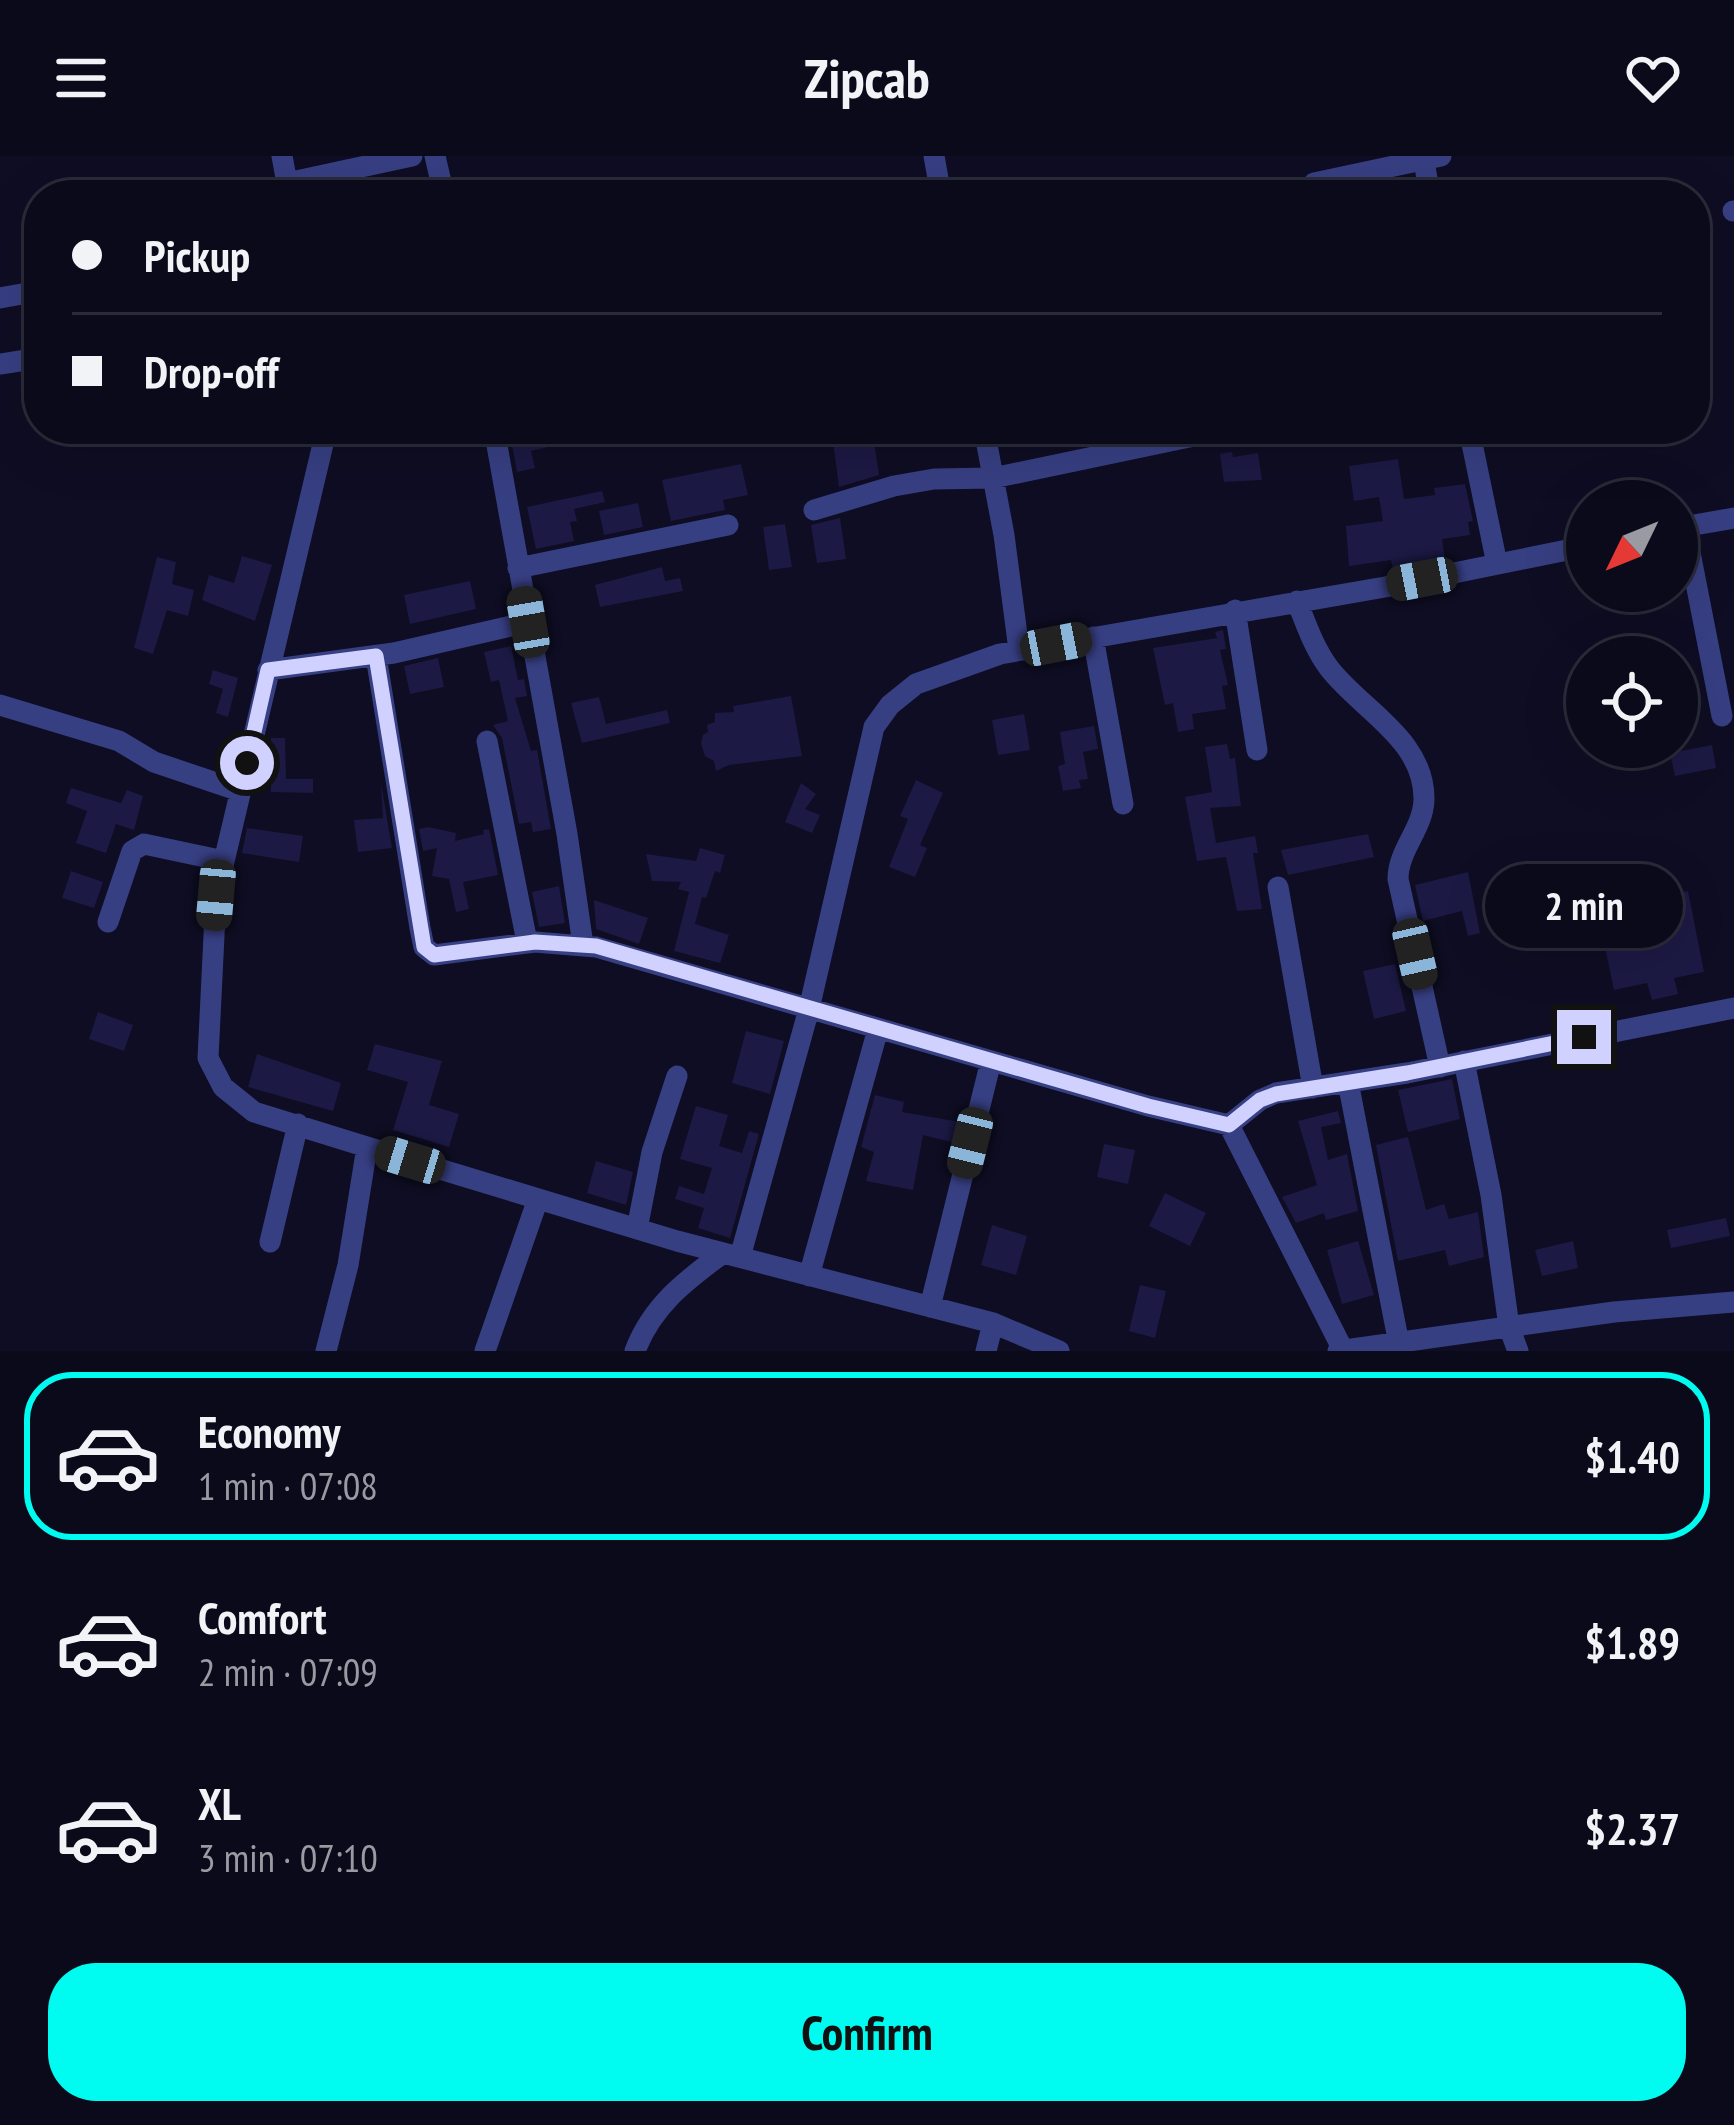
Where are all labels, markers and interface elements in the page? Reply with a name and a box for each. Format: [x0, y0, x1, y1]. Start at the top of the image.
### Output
text: Zipcab [804, 43, 930, 113]
icon: menu [48, 45, 114, 111]
icon: heart [1620, 45, 1686, 111]
text: Pickup [144, 226, 250, 284]
text: Drop-off [144, 342, 278, 400]
north arrow [1566, 480, 1698, 612]
map controls [1566, 480, 1698, 768]
car [1383, 554, 1461, 604]
car [504, 583, 552, 661]
car [1017, 619, 1095, 669]
button: locate [1566, 636, 1698, 768]
route start [220, 736, 274, 790]
car [195, 858, 237, 932]
callout: 2 min [1485, 863, 1683, 947]
text: 2 min [1545, 880, 1623, 931]
car [1389, 915, 1441, 993]
route end [1557, 1010, 1611, 1064]
car [944, 1104, 996, 1182]
car [370, 1132, 450, 1188]
icon: car [54, 1402, 162, 1510]
text: Economy [198, 1402, 341, 1460]
text: $1.40 [1584, 1427, 1680, 1485]
text: 1 min · 07:08 [198, 1460, 378, 1511]
icon: car [54, 1588, 162, 1696]
text: Comfort [198, 1588, 327, 1646]
text: $1.89 [1584, 1613, 1680, 1671]
text: 2 min · 07:09 [198, 1646, 378, 1697]
icon: car [54, 1774, 162, 1882]
text: XL [198, 1774, 241, 1832]
text: $2.37 [1584, 1799, 1680, 1857]
text: 3 min · 07:10 [198, 1832, 378, 1883]
button: Confirm [48, 1963, 1686, 2101]

